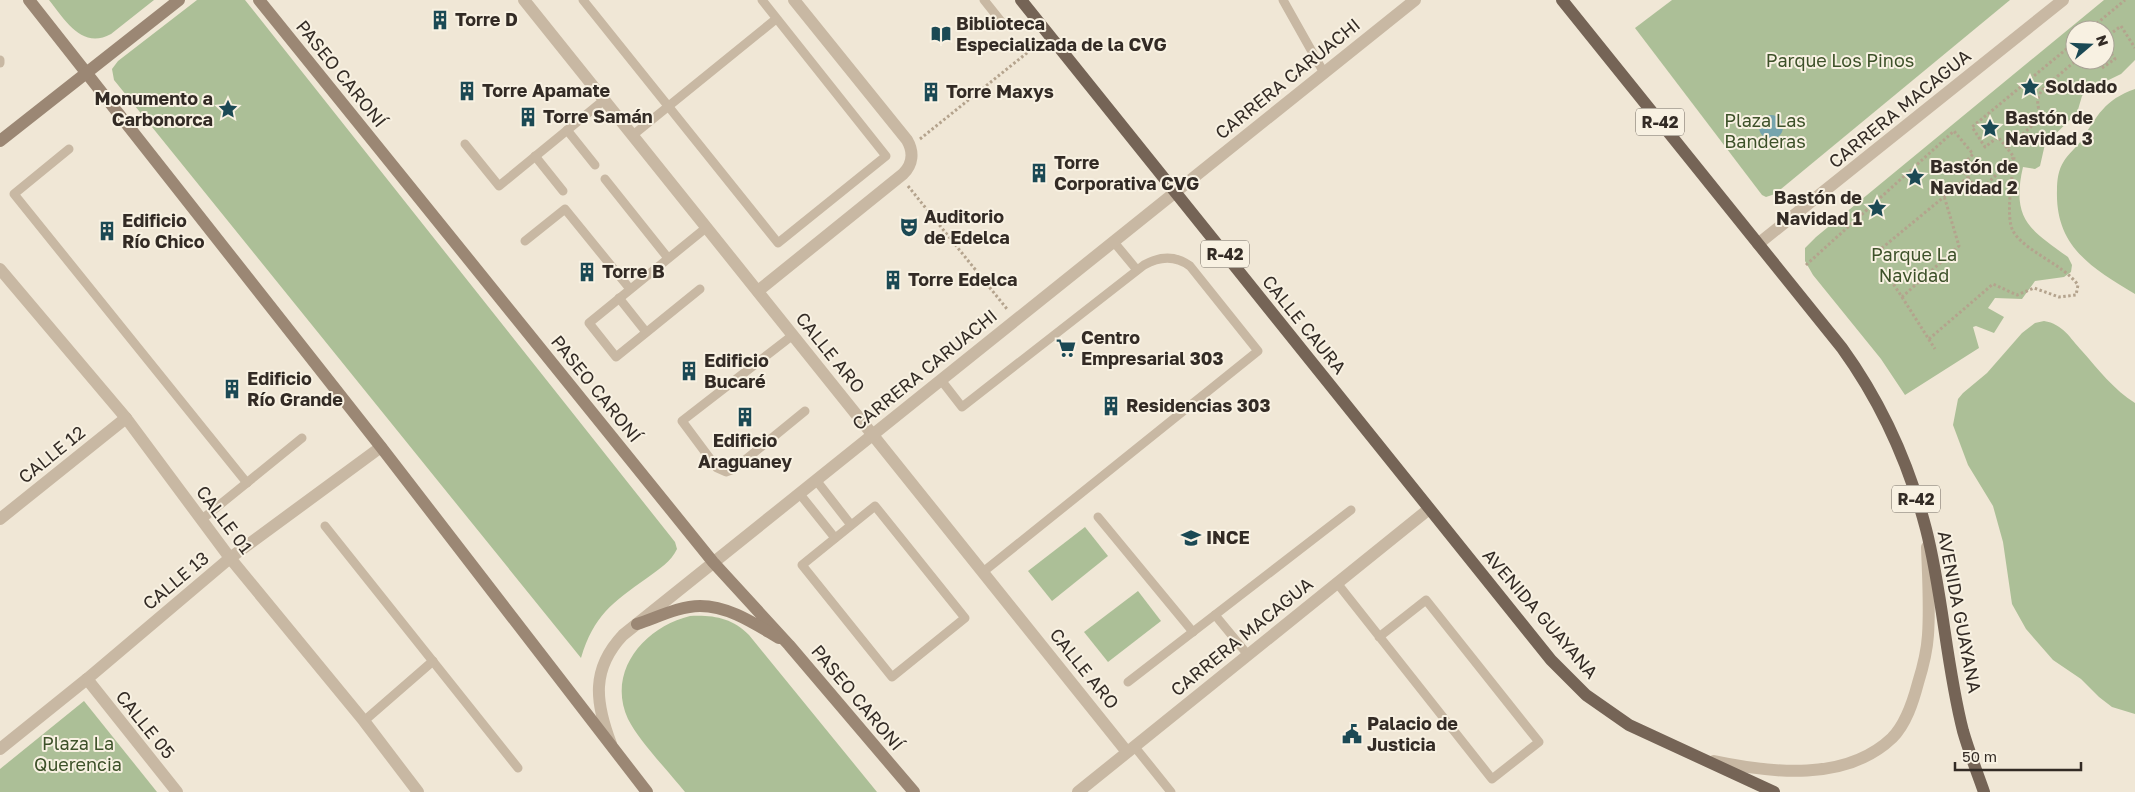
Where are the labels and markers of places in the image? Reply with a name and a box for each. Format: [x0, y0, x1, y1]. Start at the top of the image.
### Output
place label: Torre D [455, 8, 518, 30]
building icon: Torre D [429, 9, 451, 31]
place label: Biblioteca Especializada de la CVG [956, 12, 1167, 55]
library icon: Biblioteca Especializada de la CVG [930, 23, 952, 45]
place label: Soldado [2045, 75, 2117, 97]
place icon: Soldado [2019, 76, 2041, 98]
place label: Torre Apamate [482, 79, 611, 101]
building icon: Torre Apamate [456, 80, 478, 102]
place label: Torre Maxys [946, 80, 1054, 102]
building icon: Torre Maxys [920, 81, 942, 103]
place label: Monumento a Carbonorca [94, 87, 213, 130]
place icon: Monumento a Carbonorca [217, 98, 239, 120]
place label: Torre Samán [543, 105, 653, 127]
building icon: Torre Samán [517, 106, 539, 128]
place label: Bastón de Navidad 3 [2005, 106, 2094, 149]
place icon: Bastón de Navidad 3 [1979, 117, 2001, 139]
place label: Torre Corporativa CVG [1054, 151, 1199, 194]
place label: Bastón de Navidad 2 [1930, 155, 2019, 198]
building icon: Torre Corporativa CVG [1028, 162, 1050, 184]
place icon: Bastón de Navidad 2 [1904, 166, 1926, 188]
place label: Bastón de Navidad 1 [1774, 186, 1862, 229]
place icon: Bastón de Navidad 1 [1866, 197, 1888, 219]
place label: Auditorio de Edelca [924, 205, 1010, 248]
place label: Edificio Río Chico [122, 209, 205, 252]
theatre icon: Auditorio de Edelca [898, 216, 920, 238]
building icon: Edificio Río Chico [96, 220, 118, 242]
place label: Torre B [602, 260, 665, 282]
building icon: Torre B [576, 261, 598, 283]
place label: Torre Edelca [908, 268, 1018, 290]
building icon: Torre Edelca [882, 269, 904, 291]
place label: Centro Empresarial 303 [1081, 326, 1224, 369]
supermarket icon: Centro Empresarial 303 [1055, 337, 1077, 359]
place label: Edificio Bucaré [704, 349, 769, 392]
building icon: Edificio Bucaré [678, 360, 700, 382]
place label: Edificio Río Grande [247, 367, 343, 410]
building icon: Edificio Río Grande [221, 378, 243, 400]
place label: Residencias 303 [1126, 394, 1270, 416]
building icon: Residencias 303 [1100, 395, 1122, 417]
building icon: Edificio Araguaney [734, 406, 756, 428]
place label: Edificio Araguaney [698, 429, 792, 472]
place label: INCE [1206, 526, 1250, 548]
school or university icon: INCE [1180, 527, 1202, 549]
place label: Palacio de Justicia [1367, 712, 1458, 755]
public building icon: Palacio de Justicia [1341, 723, 1363, 745]

